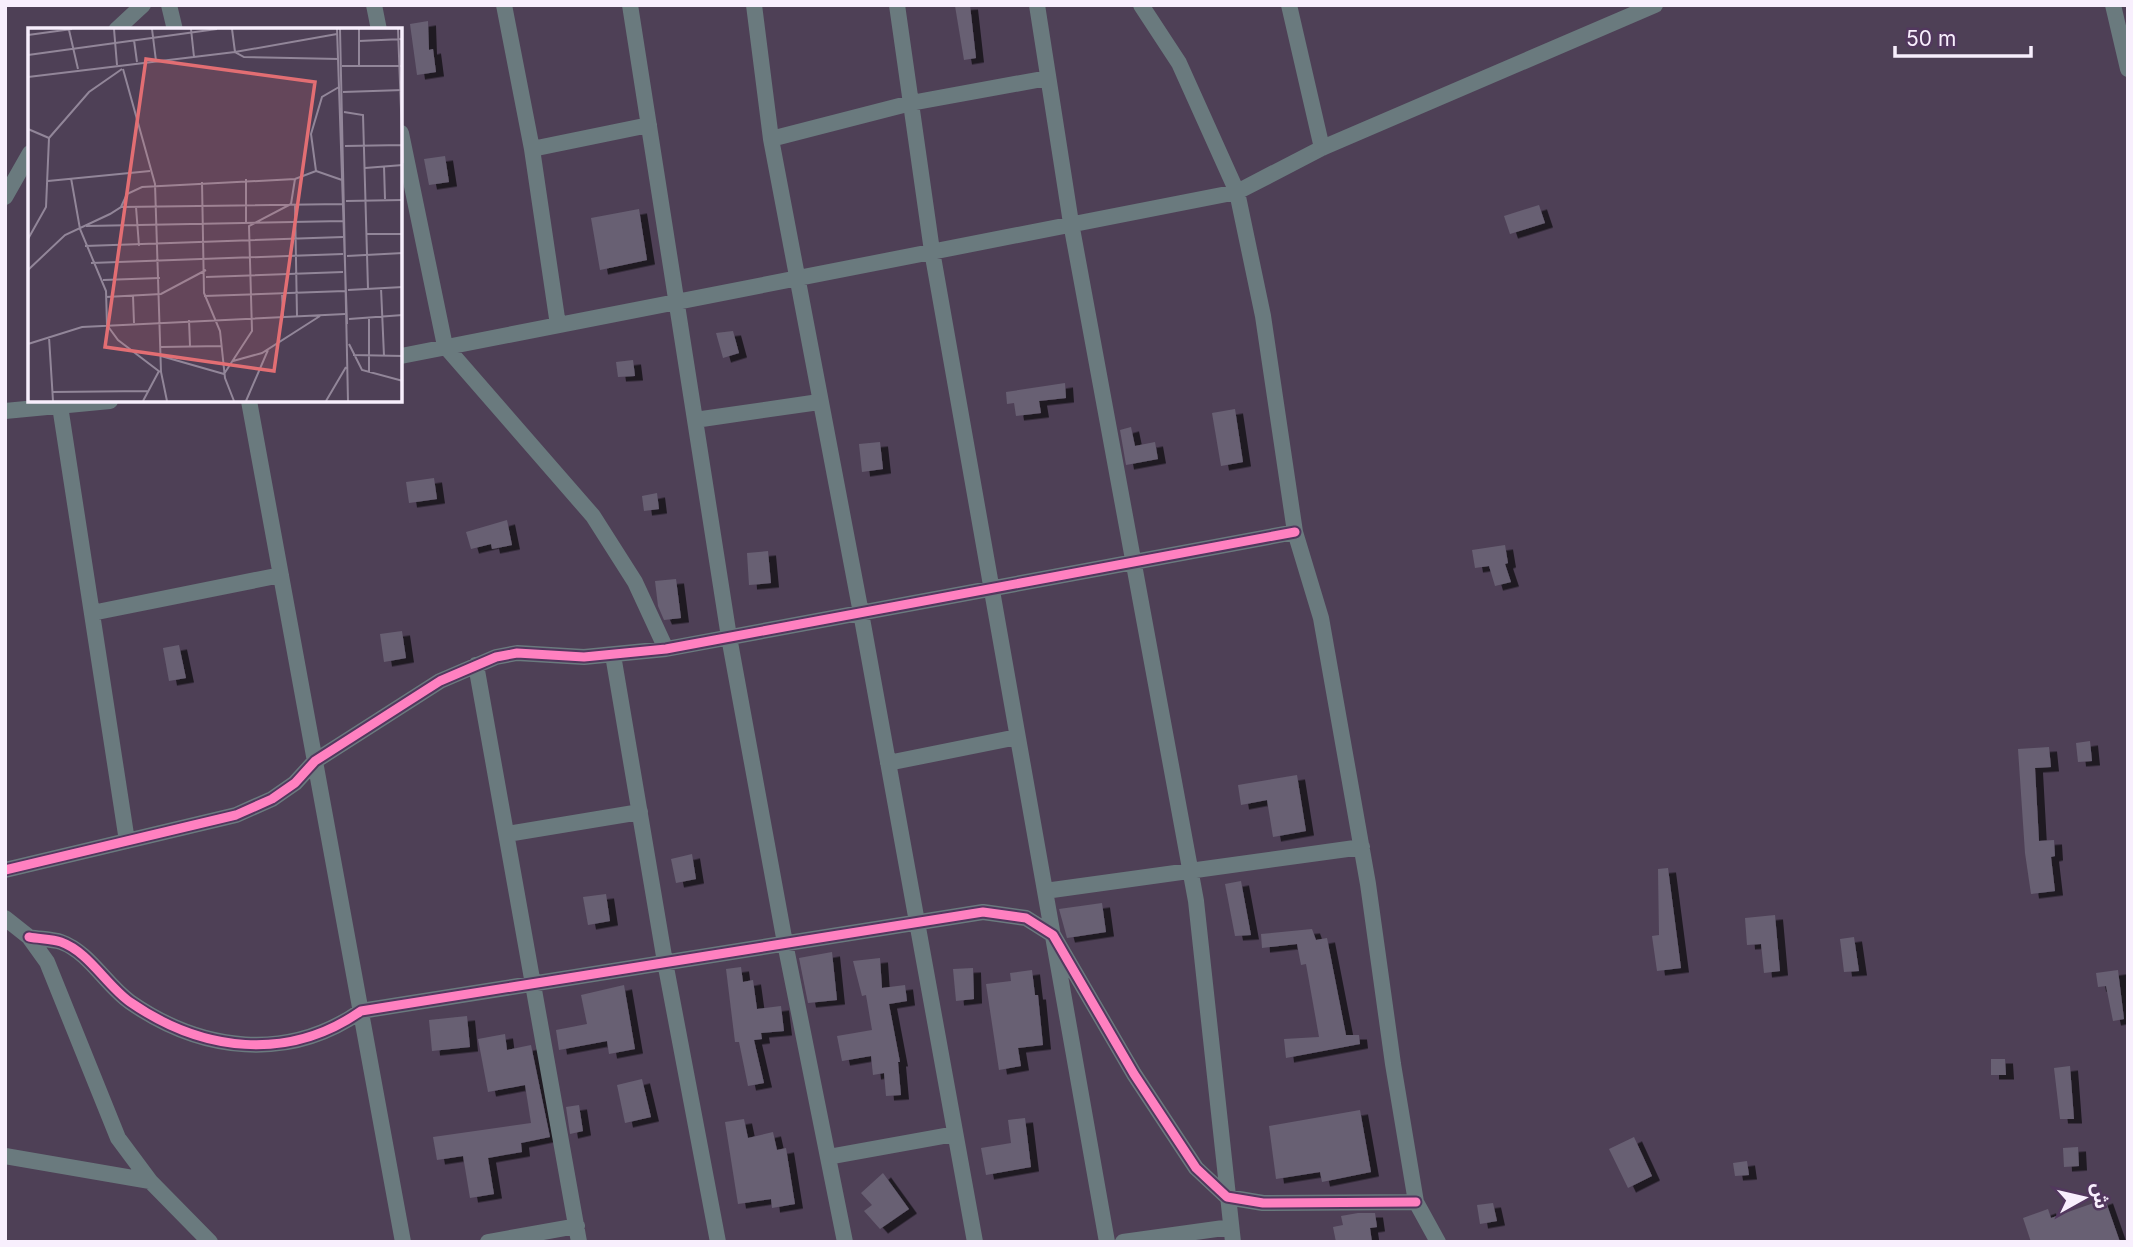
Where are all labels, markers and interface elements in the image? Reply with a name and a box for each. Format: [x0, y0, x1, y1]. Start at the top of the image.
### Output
scale bar [1895, 14, 2032, 58]
text: 50 m [1906, 26, 1956, 51]
inset map [28, 28, 402, 402]
north arrow [2049, 1163, 2119, 1233]
text: ش [2087, 1181, 2114, 1210]

